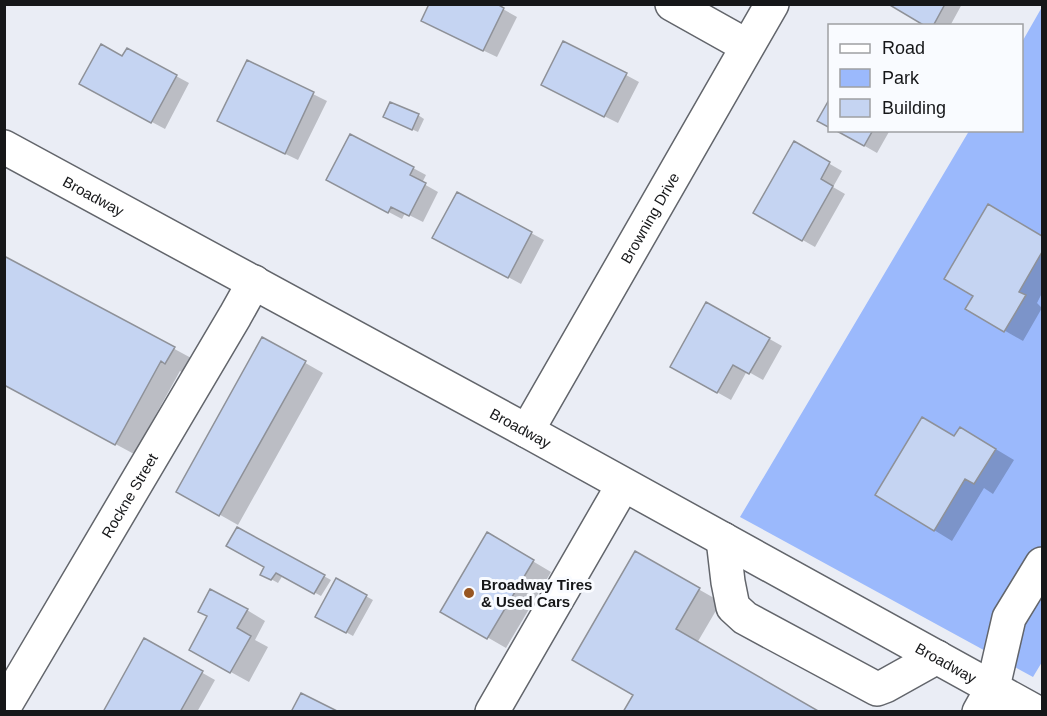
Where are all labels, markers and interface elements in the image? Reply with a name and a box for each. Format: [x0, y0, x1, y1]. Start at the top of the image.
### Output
legend [828, 24, 1023, 132]
text: Road [882, 38, 925, 58]
text: Park [882, 68, 920, 88]
text: Building [882, 98, 946, 118]
street label: Browning Drive [617, 169, 682, 266]
street label: Broadway [60, 172, 127, 219]
street label: Broadway [487, 404, 555, 451]
street label: Rockne Street [98, 449, 161, 540]
place label: Broadway Tires & Used Cars [481, 576, 592, 610]
marker: Broadway Tires & Used Cars [462, 586, 476, 600]
street label: Broadway [913, 639, 980, 686]

